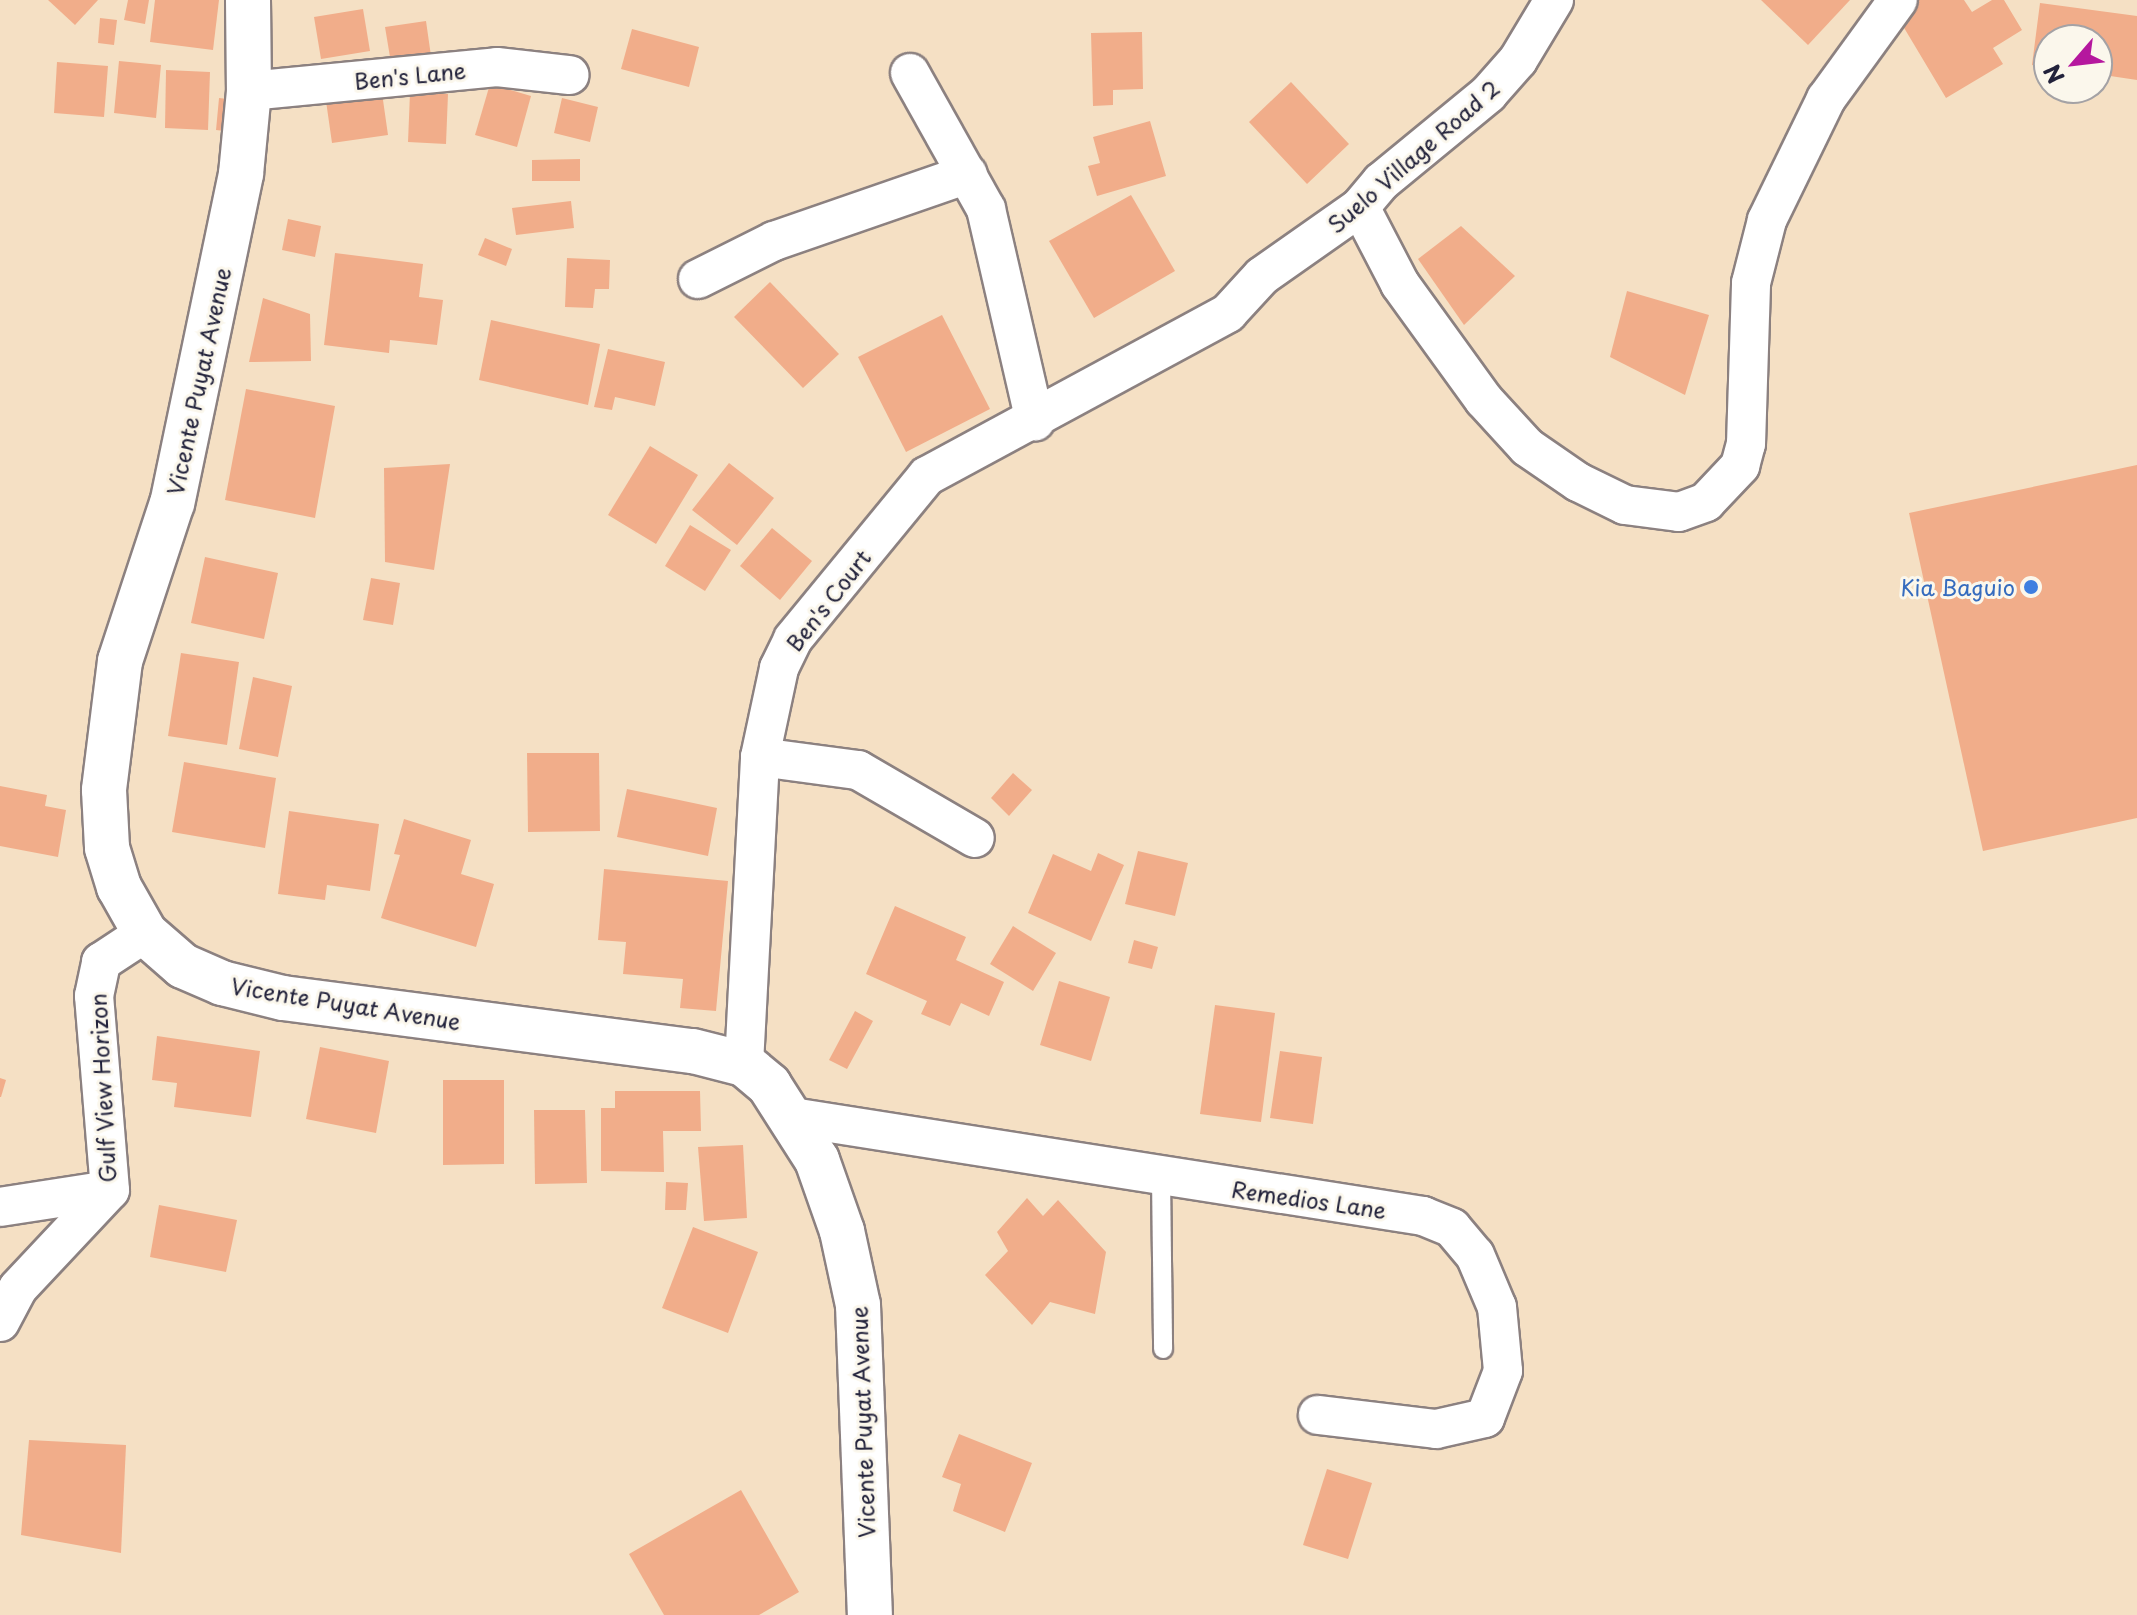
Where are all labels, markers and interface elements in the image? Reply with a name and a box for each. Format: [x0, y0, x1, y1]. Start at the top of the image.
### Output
north arrow [2033, 24, 2113, 104]
street label: Ben's Lane [353, 56, 467, 94]
text: N [2034, 59, 2072, 90]
street label: Suelo Village Road 2 [1322, 75, 1504, 237]
street label: Vicente Puyat Avenue [161, 266, 235, 496]
street label: Ben's Court [780, 544, 876, 656]
place label: Kia Baguio [1900, 574, 2015, 600]
marker: Kia Baguio [2022, 578, 2040, 596]
street label: Vicente Puyat Avenue [230, 972, 462, 1034]
street label: Gulf View Horizon [84, 992, 120, 1184]
street label: Remedios Lane [1230, 1175, 1388, 1223]
street label: Vicente Puyat Avenue [845, 1306, 879, 1538]

